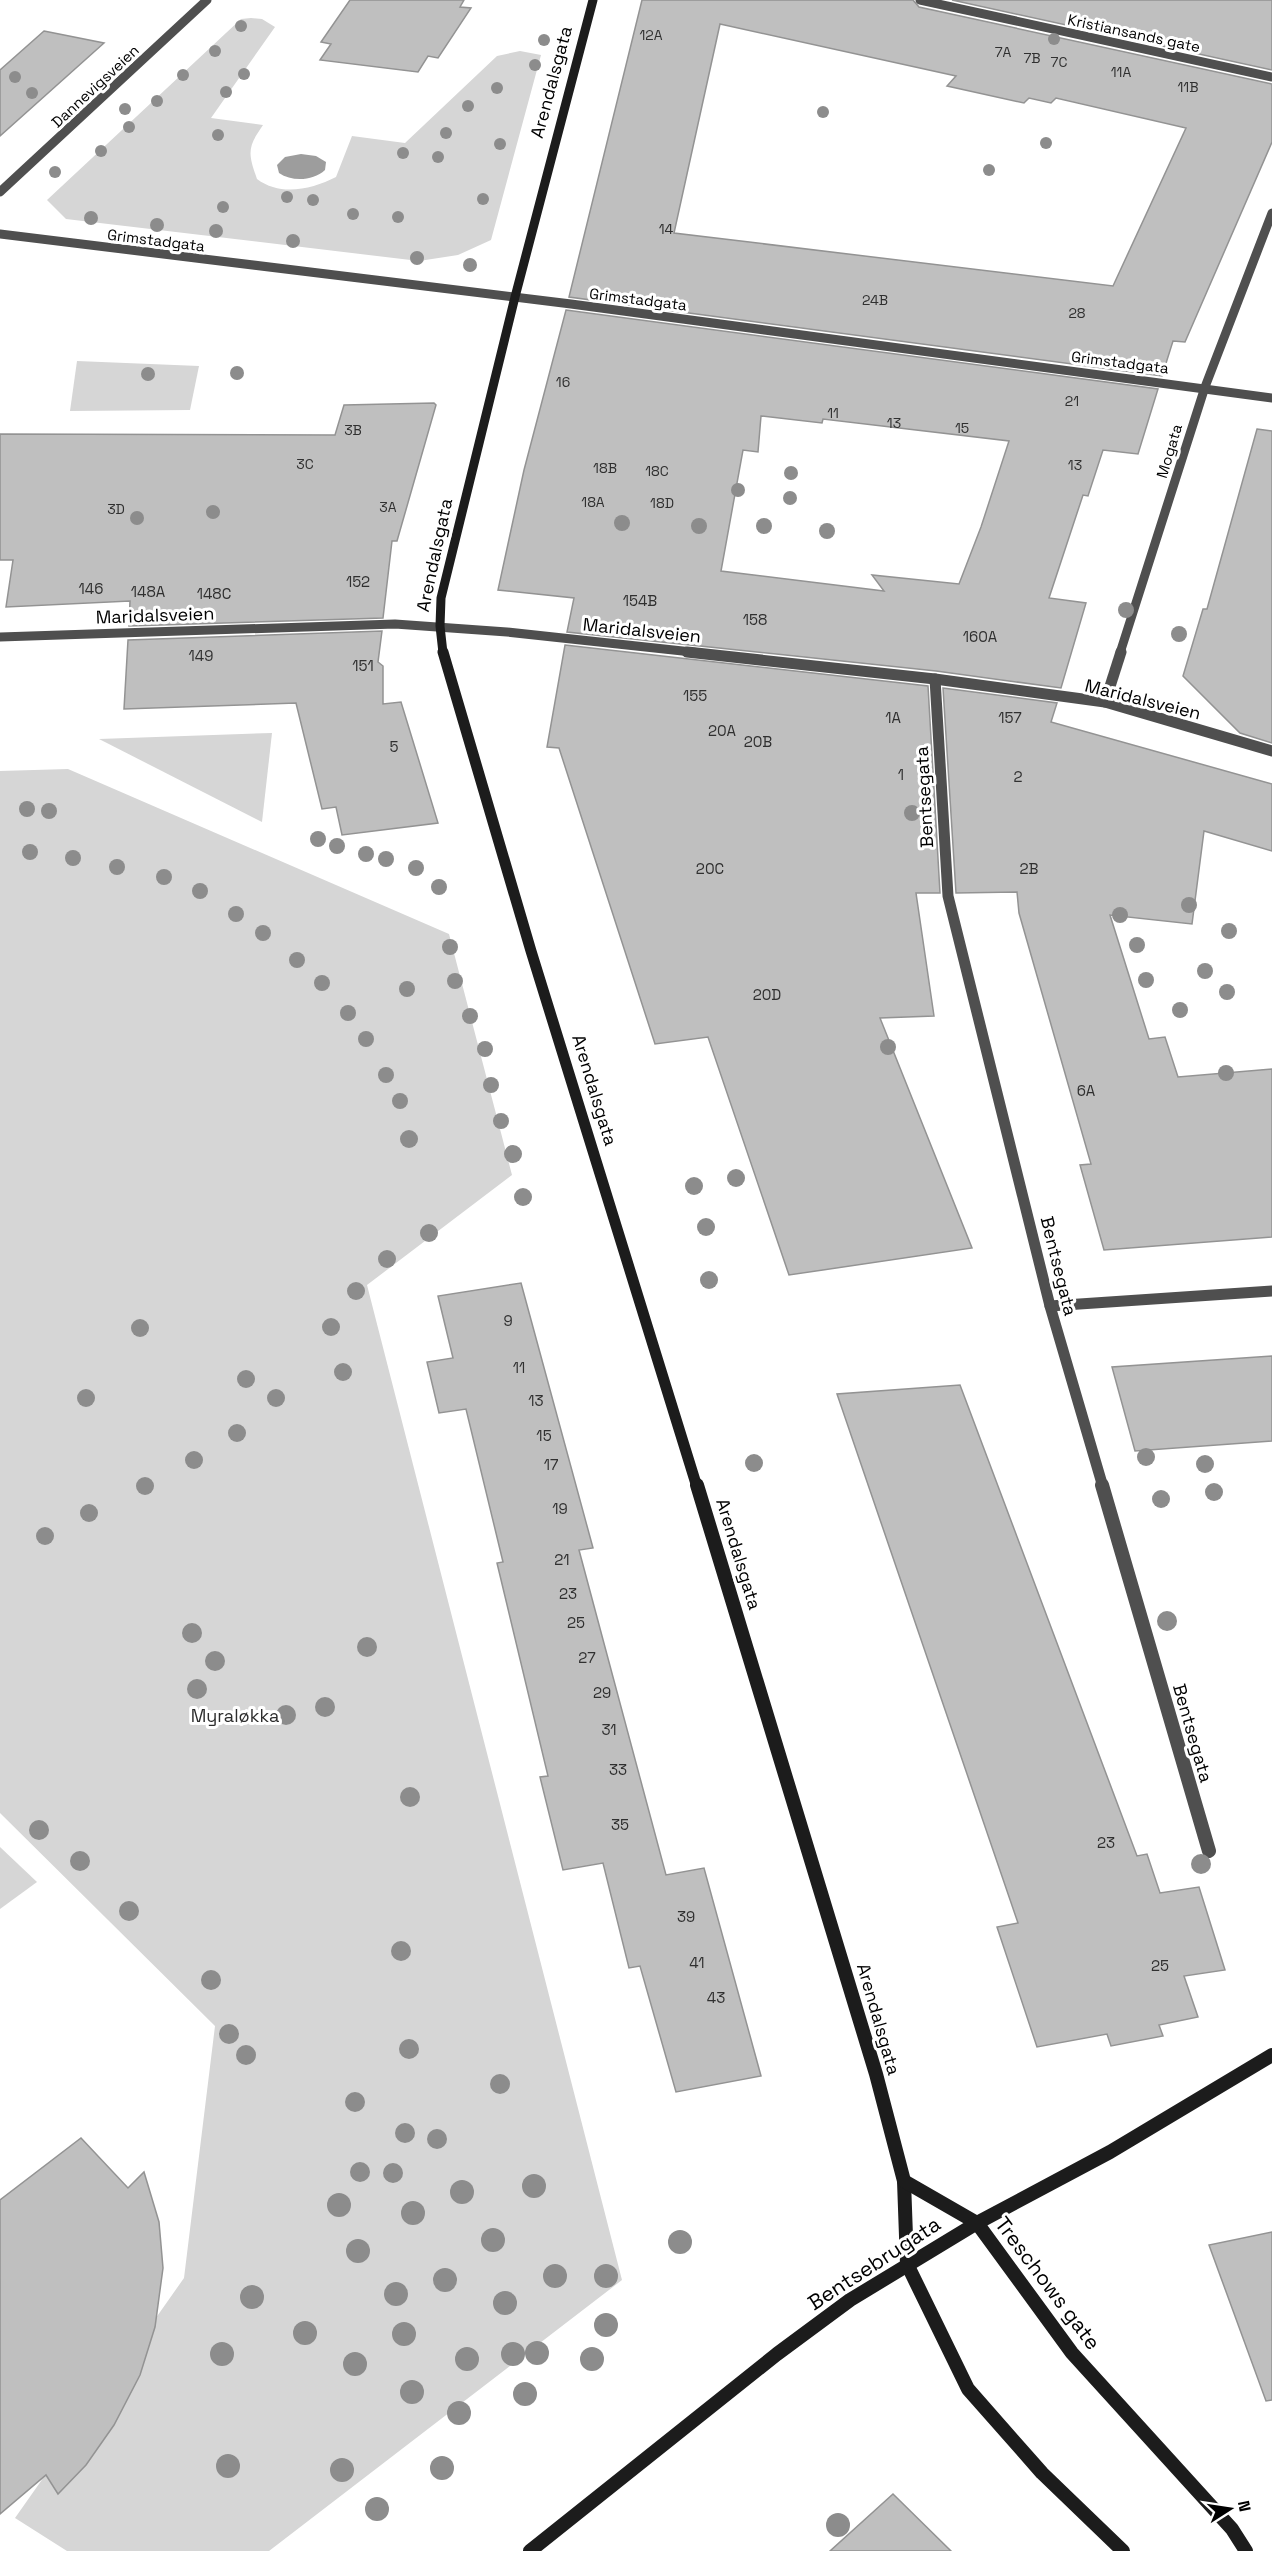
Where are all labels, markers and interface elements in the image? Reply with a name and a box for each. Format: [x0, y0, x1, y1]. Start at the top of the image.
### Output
street label: Kristiansands gate [1066, 10, 1202, 56]
street label: Arendalsgata [525, 23, 577, 141]
house number: 12A [639, 26, 663, 44]
street label: Dannevigsveien [47, 41, 143, 131]
house number: 7A [995, 43, 1012, 61]
house number: 7B [1023, 49, 1041, 67]
house number: 7C [1051, 53, 1067, 71]
house number: 11A [1111, 63, 1131, 81]
house number: 11B [1178, 78, 1198, 96]
house number: 14 [659, 220, 674, 238]
street label: Grimstadgata [106, 225, 206, 255]
street label: Grimstadgata [588, 284, 688, 314]
house number: 24B [862, 291, 888, 309]
house number: 28 [1068, 304, 1086, 322]
street label: Grimstadgata [1070, 347, 1170, 377]
house number: 16 [556, 373, 570, 391]
house number: 21 [1065, 392, 1079, 410]
house number: 11 [827, 404, 839, 422]
house number: 13 [887, 414, 901, 432]
house number: 15 [955, 419, 969, 437]
house number: 3B [344, 421, 362, 439]
street label: Mogata [1152, 421, 1186, 480]
house number: 3C [296, 455, 314, 473]
house number: 13 [1068, 456, 1082, 474]
house number: 18B [593, 459, 617, 477]
house number: 18C [645, 462, 669, 480]
house number: 18A [581, 493, 605, 511]
house number: 18D [650, 494, 674, 512]
street label: Arendalsgata [411, 496, 457, 614]
house number: 3A [379, 498, 397, 516]
house number: 3D [107, 500, 125, 518]
house number: 152 [346, 572, 370, 591]
house number: 146 [79, 579, 103, 598]
house number: 148A [131, 582, 166, 601]
house number: 148C [197, 584, 231, 603]
house number: 154B [623, 591, 657, 610]
street label: Maridalsveien [95, 601, 215, 629]
house number: 158 [743, 610, 767, 629]
street label: Maridalsveien [582, 612, 702, 648]
house number: 160A [963, 627, 998, 646]
house number: 149 [189, 646, 213, 665]
house number: 151 [352, 656, 374, 675]
street label: Maridalsveien [1083, 673, 1203, 725]
house number: 155 [683, 686, 707, 705]
house number: 1A [885, 708, 901, 727]
house number: 157 [998, 708, 1022, 727]
house number: 20A [708, 721, 737, 740]
house number: 20B [744, 732, 772, 751]
house number: 5 [390, 737, 399, 756]
street label: Bentsegata [910, 746, 938, 848]
house number: 1 [898, 765, 904, 784]
house number: 2 [1013, 767, 1023, 786]
house number: 20C [696, 859, 724, 878]
house number: 2B [1020, 859, 1039, 878]
house number: 20D [753, 985, 781, 1004]
street label: Arendalsgata [567, 1032, 623, 1148]
house number: 6A [1077, 1081, 1096, 1100]
street label: Bentsegata [1036, 1214, 1082, 1318]
house number: 9 [503, 1311, 513, 1330]
house number: 11 [513, 1358, 525, 1377]
house number: 13 [528, 1391, 544, 1410]
house number: 15 [536, 1426, 552, 1445]
house number: 17 [544, 1455, 558, 1474]
street label: Arendalsgata [711, 1496, 767, 1612]
house number: 19 [552, 1499, 568, 1518]
house number: 21 [554, 1550, 570, 1569]
house number: 23 [559, 1584, 577, 1603]
house number: 25 [567, 1613, 585, 1632]
house number: 27 [578, 1648, 596, 1667]
street label: Bentsegata [1168, 1681, 1218, 1785]
house number: 29 [593, 1683, 611, 1702]
park label: Myraløkka [191, 1704, 279, 1727]
house number: 31 [601, 1720, 617, 1739]
house number: 33 [609, 1760, 627, 1779]
house number: 35 [611, 1815, 629, 1834]
house number: 23 [1097, 1833, 1115, 1852]
house number: 39 [677, 1907, 695, 1926]
house number: 41 [689, 1953, 705, 1972]
house number: 25 [1151, 1956, 1169, 1975]
street label: Arendalsgata [852, 1960, 906, 2078]
house number: 43 [707, 1988, 725, 2007]
street label: Bentsebrugata [803, 2210, 945, 2316]
street label: Treschows gate [989, 2211, 1107, 2355]
north arrow [1200, 2479, 1260, 2539]
text: N [1233, 2499, 1256, 2513]

